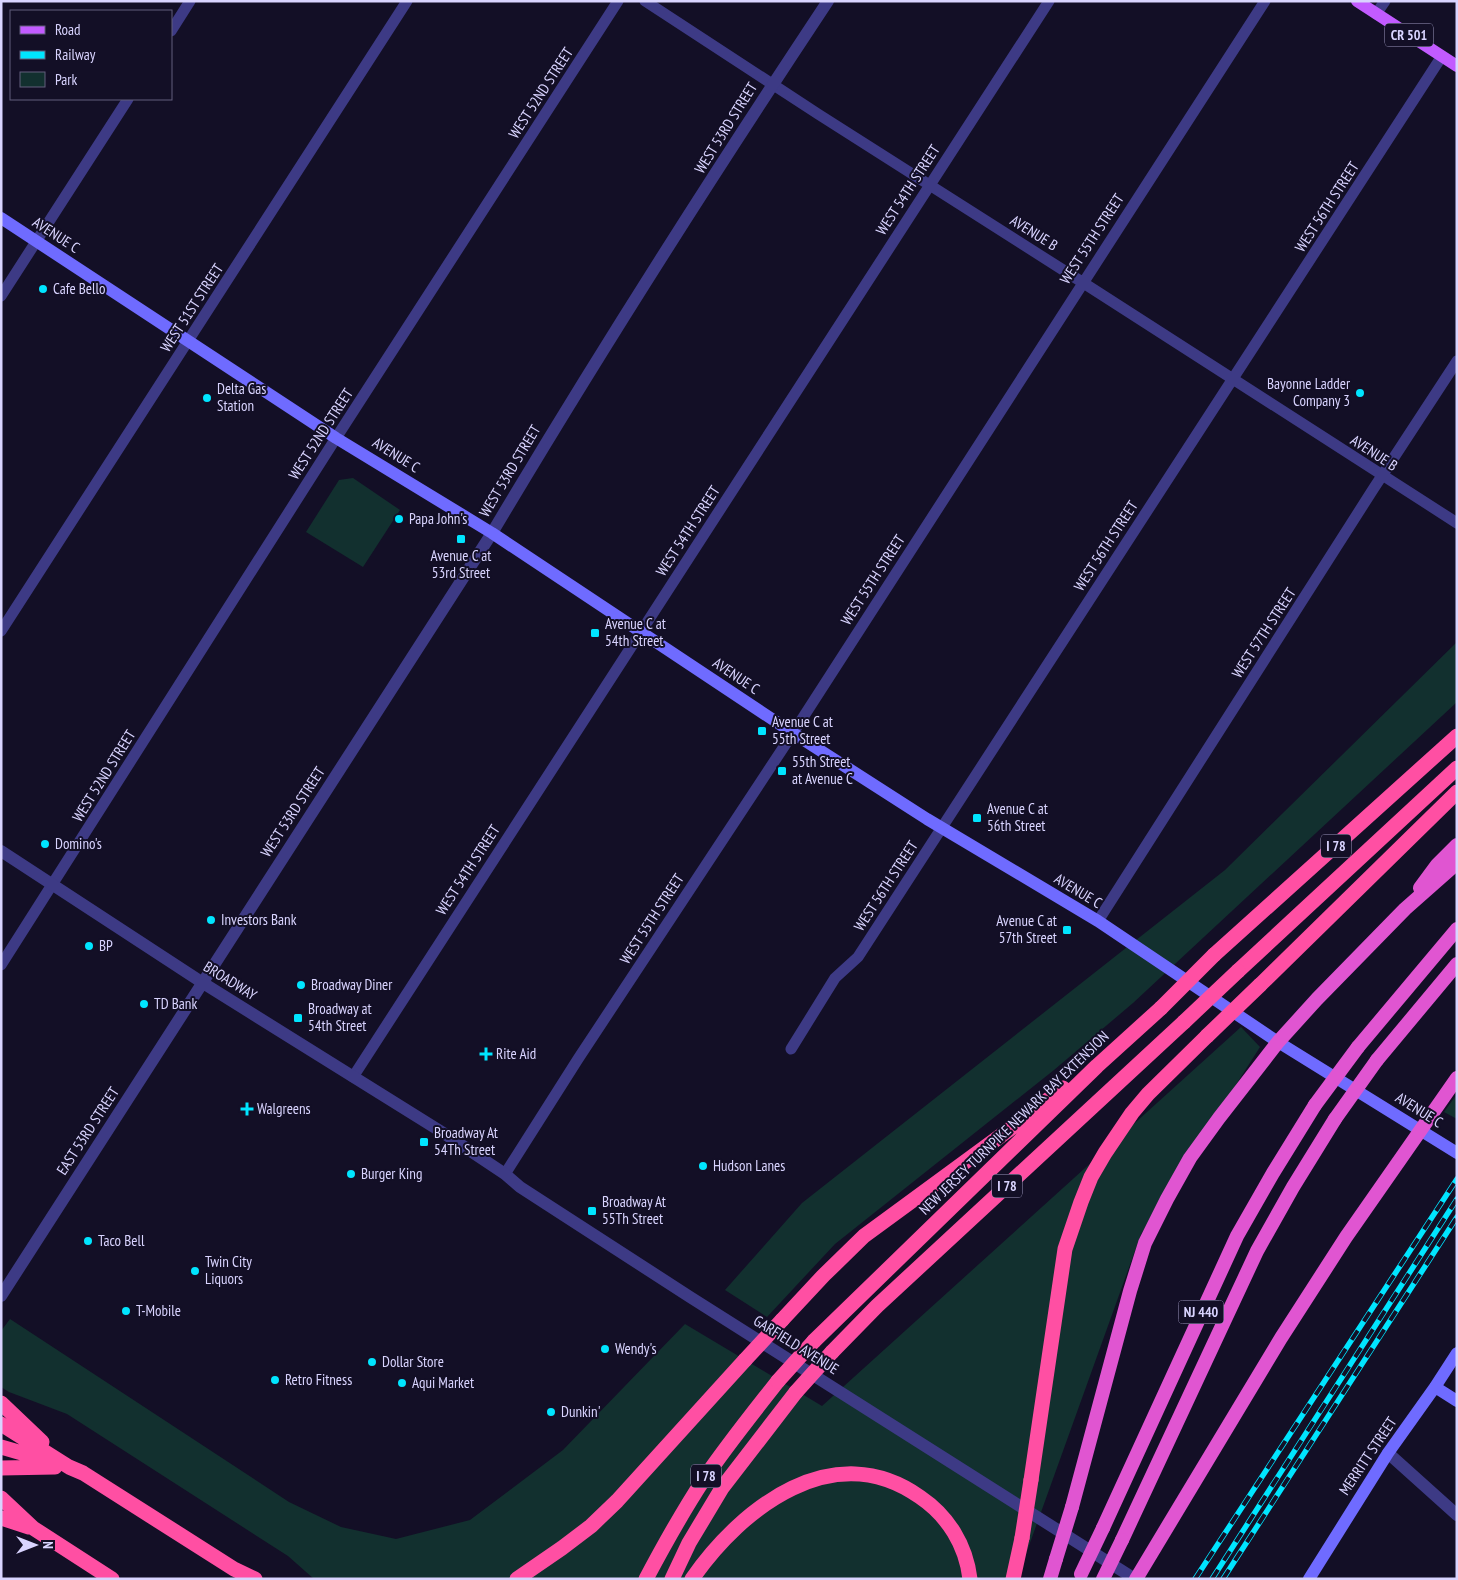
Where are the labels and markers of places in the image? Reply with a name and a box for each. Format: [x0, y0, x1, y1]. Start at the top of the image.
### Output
place label: Cafe Bello [53, 279, 106, 298]
marker: Cafe Bello [37, 283, 49, 295]
place label: Bayonne Ladder Company 3 [1267, 374, 1351, 410]
place label: Delta Gas Station [217, 379, 266, 415]
marker: Bayonne Ladder Company 3 [1354, 387, 1366, 399]
marker: Delta Gas Station [201, 392, 213, 404]
place label: Papa John's [409, 509, 467, 528]
marker: Papa John's [393, 513, 405, 525]
marker: Avenue C at 53rd Street [455, 533, 467, 545]
place label: Avenue C at 53rd Street [431, 546, 491, 582]
place label: Avenue C at 54th Street [605, 614, 666, 650]
marker: Avenue C at 54th Street [589, 627, 601, 639]
place label: Avenue C at 55th Street [772, 712, 833, 748]
marker: Avenue C at 55th Street [756, 725, 768, 737]
place label: 55th Street at Avenue C [792, 752, 853, 788]
marker: 55th Street at Avenue C [776, 765, 788, 777]
place label: Avenue C at 56th Street [987, 799, 1048, 835]
marker: Avenue C at 56th Street [971, 812, 983, 824]
place label: Domino's [55, 834, 102, 853]
marker: Domino's [39, 838, 51, 850]
place label: Investors Bank [221, 910, 297, 929]
place label: Avenue C at 57th Street [996, 911, 1057, 947]
marker: Investors Bank [205, 914, 217, 926]
marker: Avenue C at 57th Street [1061, 924, 1073, 936]
place label: BP [99, 936, 113, 955]
marker: BP [83, 940, 95, 952]
place label: Broadway Diner [311, 975, 393, 994]
marker: Broadway Diner [295, 979, 307, 991]
place label: TD Bank [154, 994, 197, 1013]
marker: TD Bank [138, 998, 150, 1010]
place label: Broadway at 54th Street [308, 999, 372, 1035]
marker: Broadway at 54th Street [292, 1012, 304, 1024]
place label: Rite Aid [496, 1044, 536, 1063]
marker: Rite Aid [480, 1048, 492, 1060]
place label: Walgreens [257, 1099, 311, 1118]
marker: Walgreens [241, 1103, 253, 1115]
place label: Broadway At 54Th Street [434, 1123, 498, 1159]
marker: Broadway At 54Th Street [418, 1136, 430, 1148]
place label: Hudson Lanes [713, 1156, 785, 1175]
marker: Hudson Lanes [697, 1160, 709, 1172]
place label: Burger King [361, 1164, 422, 1183]
marker: Burger King [345, 1168, 357, 1180]
place label: Broadway At 55Th Street [602, 1192, 666, 1228]
marker: Broadway At 55Th Street [586, 1205, 598, 1217]
place label: Taco Bell [98, 1231, 145, 1250]
marker: Taco Bell [82, 1235, 94, 1247]
place label: Twin City Liquors [205, 1252, 252, 1288]
marker: Twin City Liquors [189, 1265, 201, 1277]
place label: T-Mobile [136, 1301, 181, 1320]
marker: T-Mobile [120, 1305, 132, 1317]
place label: Wendy's [615, 1339, 656, 1358]
marker: Wendy's [599, 1343, 611, 1355]
place label: Dollar Store [382, 1352, 444, 1371]
marker: Dollar Store [366, 1356, 378, 1368]
place label: Retro Fitness [285, 1370, 352, 1389]
place label: Aqui Market [412, 1373, 474, 1392]
marker: Retro Fitness [269, 1374, 281, 1386]
marker: Aqui Market [396, 1377, 408, 1389]
place label: Dunkin' [561, 1402, 601, 1421]
marker: Dunkin' [545, 1406, 557, 1418]

